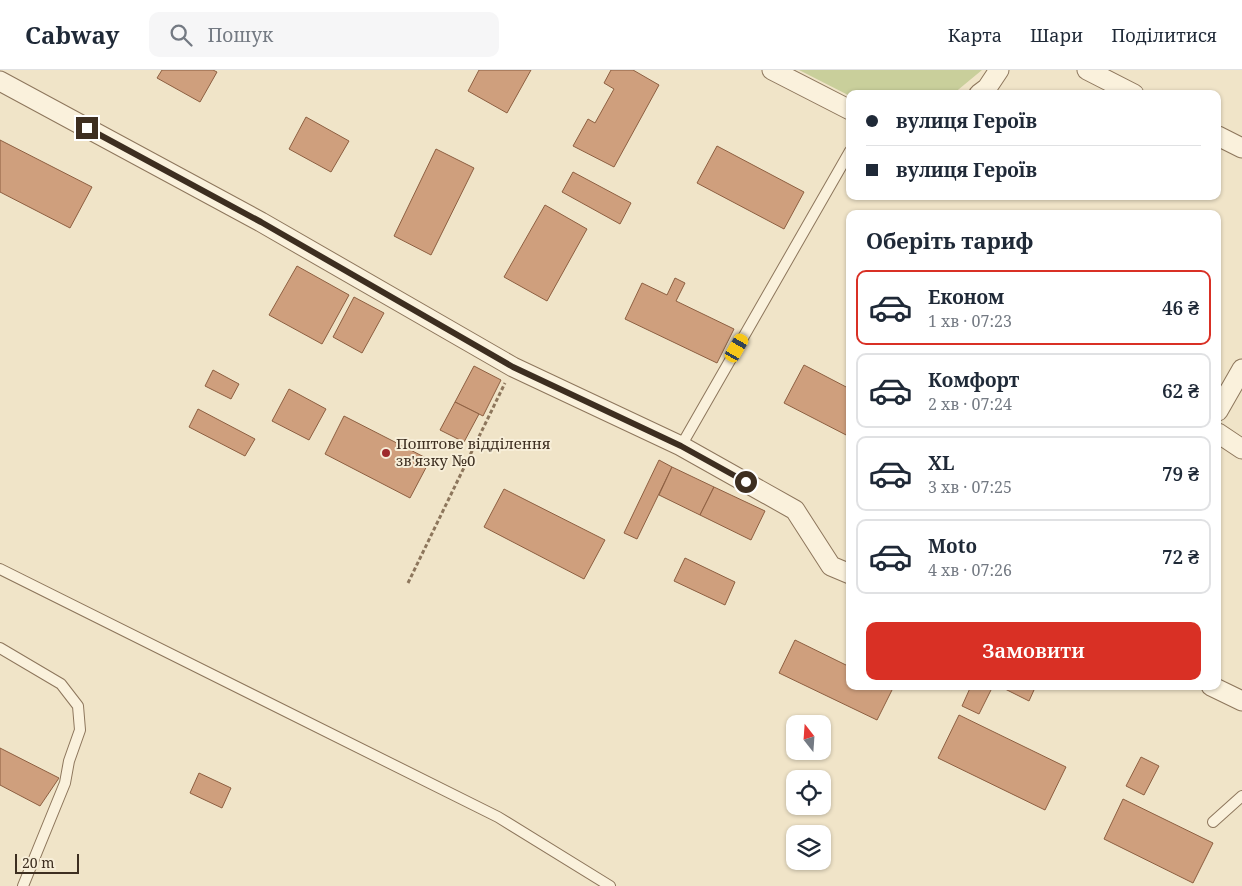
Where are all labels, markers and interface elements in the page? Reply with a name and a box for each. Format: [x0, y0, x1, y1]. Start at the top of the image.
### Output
search box [149, 12, 499, 57]
text: Cabway [25, 18, 119, 51]
icon: search [167, 21, 195, 49]
text: Пошук [207, 22, 273, 48]
text: Карта [948, 23, 1002, 47]
text: Шари [1030, 23, 1083, 47]
text: Поділитися [1111, 23, 1217, 47]
text: вулиця Героїв [896, 108, 1037, 134]
route end [76, 117, 98, 139]
text: вулиця Героїв [896, 157, 1037, 183]
text: Оберіть тариф [866, 225, 1033, 255]
text: Економ [928, 284, 1004, 310]
icon: car [868, 285, 913, 330]
text: 46 ₴ [1162, 295, 1199, 321]
text: 1 хв · 07:23 [928, 310, 1012, 332]
car [723, 331, 750, 365]
text: Комфорт [928, 367, 1019, 393]
icon: car [868, 368, 913, 413]
text: 62 ₴ [1162, 378, 1199, 404]
text: 2 хв · 07:24 [928, 393, 1012, 415]
place label: Поштове відділення зв'язку №0 [396, 433, 550, 470]
marker: Поштове відділення зв'язку №0 [380, 447, 392, 459]
text: XL [928, 450, 954, 476]
icon: car [868, 451, 913, 496]
text: 79 ₴ [1162, 461, 1199, 487]
route start [735, 471, 757, 493]
text: 3 хв · 07:25 [928, 476, 1012, 498]
text: Moto [928, 533, 977, 559]
icon: car [868, 534, 913, 579]
text: 72 ₴ [1162, 544, 1199, 570]
text: 4 хв · 07:26 [928, 559, 1012, 581]
button: Замовити [866, 622, 1201, 680]
north arrow [786, 715, 831, 760]
map controls [786, 715, 831, 870]
button: locate [786, 770, 831, 815]
button: layers [786, 825, 831, 870]
scale bar [15, 851, 79, 874]
text: 20 m [22, 853, 55, 872]

